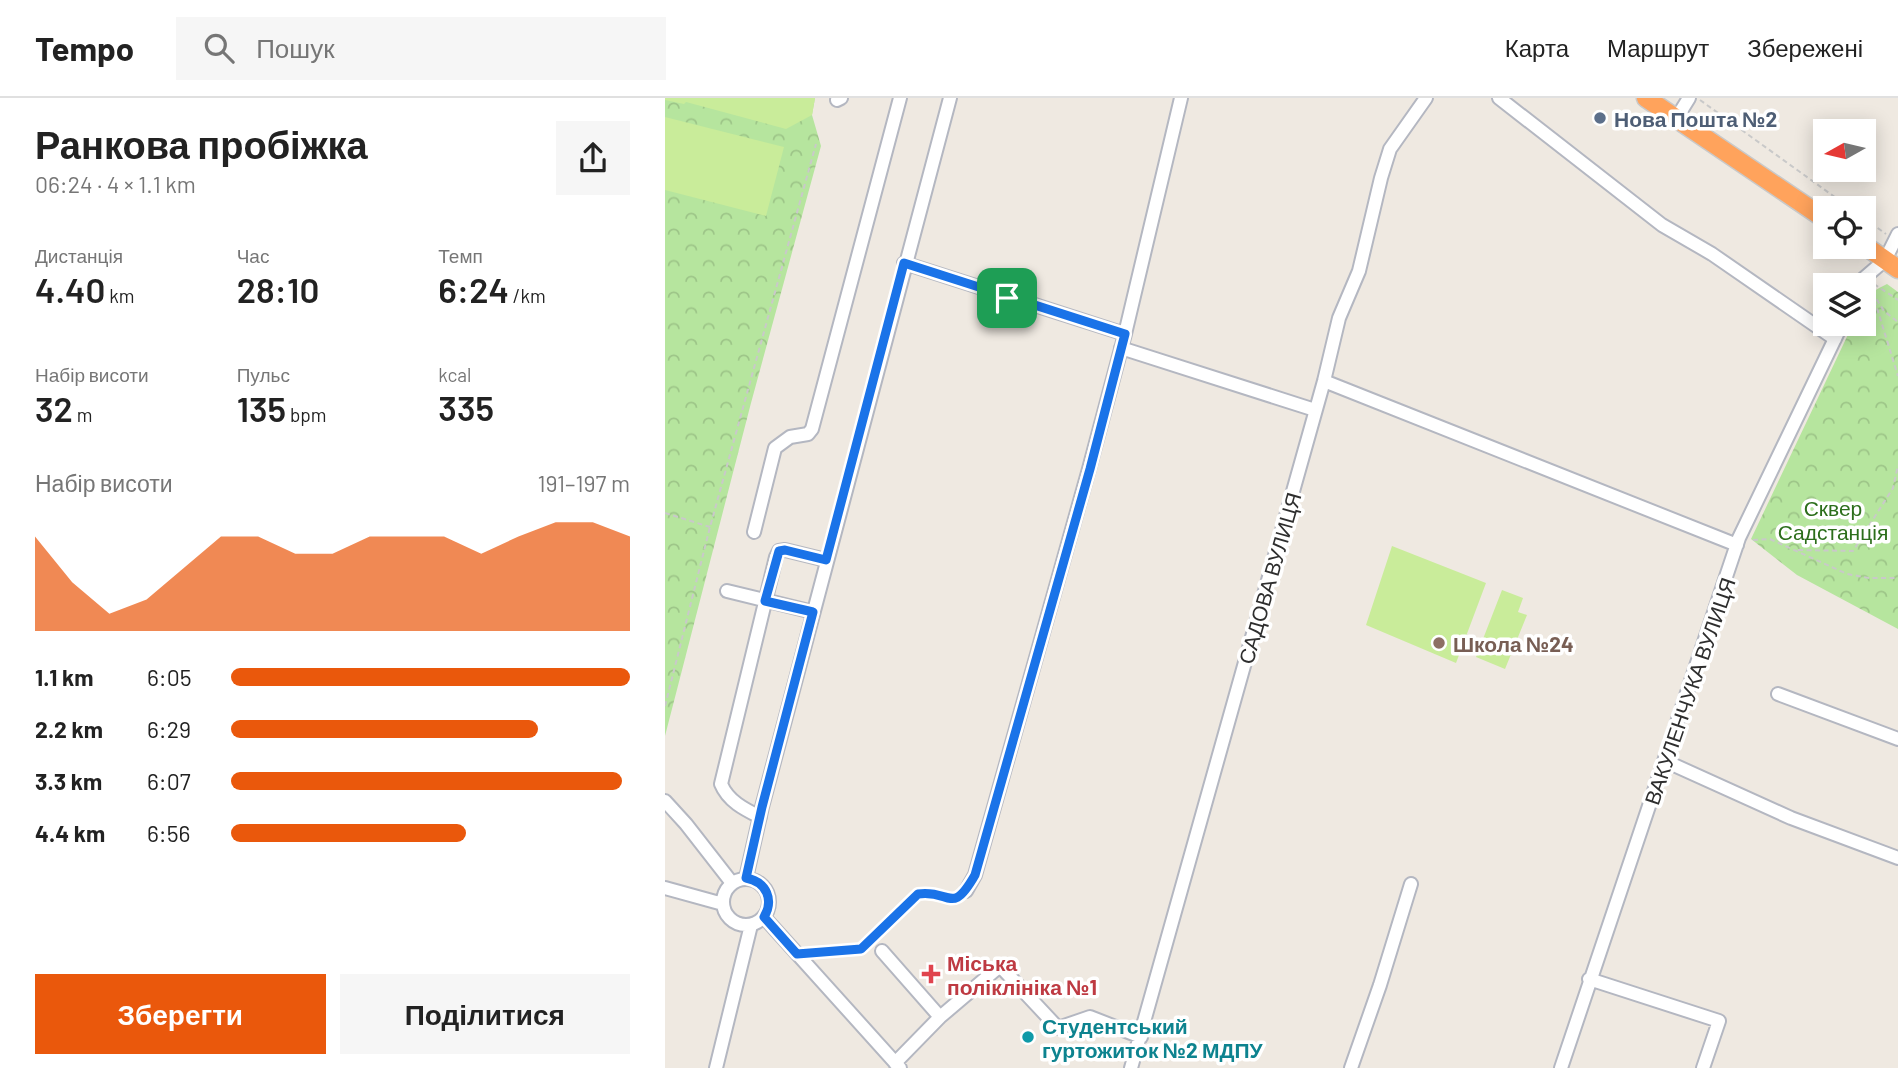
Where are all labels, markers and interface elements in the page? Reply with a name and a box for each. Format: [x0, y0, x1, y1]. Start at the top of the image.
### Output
search box [176, 17, 666, 80]
text: Tempo [35, 28, 134, 68]
icon: search [200, 29, 238, 67]
text: Пошук [256, 32, 335, 63]
text: Карта [1505, 33, 1569, 62]
text: Маршрут [1607, 33, 1709, 62]
text: Збережені [1747, 33, 1863, 62]
place label: Нова Пошта №2 [1614, 106, 1777, 131]
marker: Нова Пошта №2 [1592, 110, 1608, 126]
north arrow [1813, 119, 1876, 182]
map controls [1813, 119, 1876, 336]
text: Ранкова пробіжка [35, 121, 368, 167]
button: share [556, 121, 630, 195]
text: 06:24 · 4 × 1.1 km [35, 170, 196, 198]
button: locate [1813, 196, 1876, 259]
text: Дистанція [35, 244, 123, 267]
text: Час [237, 244, 269, 267]
text: Темп [438, 244, 483, 267]
text: 4.40 [35, 268, 105, 310]
text: 28:10 [237, 268, 319, 310]
text: 6:24 [438, 268, 509, 310]
pin [977, 268, 1037, 328]
button: layers [1813, 273, 1876, 336]
icon: arrive [988, 279, 1026, 317]
text: km [105, 284, 134, 307]
text: /km [509, 284, 546, 307]
text: Набір висоти [35, 363, 149, 386]
text: Пульс [237, 363, 290, 386]
text: kcal [438, 363, 471, 386]
text: 335 [438, 386, 494, 428]
text: 32 [35, 387, 73, 429]
text: 135 [237, 387, 286, 429]
text: m [73, 403, 92, 426]
text: bpm [286, 403, 327, 426]
text: Набір висоти [35, 469, 173, 497]
text: 191–197 m [537, 469, 630, 497]
street label: САДОВА ВУЛИЦЯ [1233, 489, 1305, 667]
park label: Сквер Садстанція [1778, 495, 1888, 544]
street label: ВАКУЛЕНЧУКА ВУЛИЦЯ [1638, 574, 1740, 808]
place label: Школа №24 [1453, 631, 1574, 656]
marker: Школа №24 [1431, 635, 1447, 651]
text: 1.1 km [35, 663, 94, 691]
text: 6:05 [147, 663, 191, 691]
text: 2.2 km [35, 715, 103, 743]
text: 6:29 [147, 715, 191, 743]
text: 3.3 km [35, 767, 102, 795]
text: 6:07 [147, 767, 191, 795]
text: 4.4 km [35, 819, 105, 847]
text: 6:56 [147, 819, 190, 847]
place label: Міська поліклініка №1 [947, 950, 1097, 999]
marker: Міська поліклініка №1 [921, 964, 941, 984]
button: Зберегти [35, 974, 326, 1054]
button: Поділитися [340, 974, 630, 1054]
place label: Студентський гуртожиток №2 МДПУ [1042, 1013, 1264, 1062]
marker: Студентський гуртожиток №2 МДПУ [1020, 1029, 1036, 1045]

